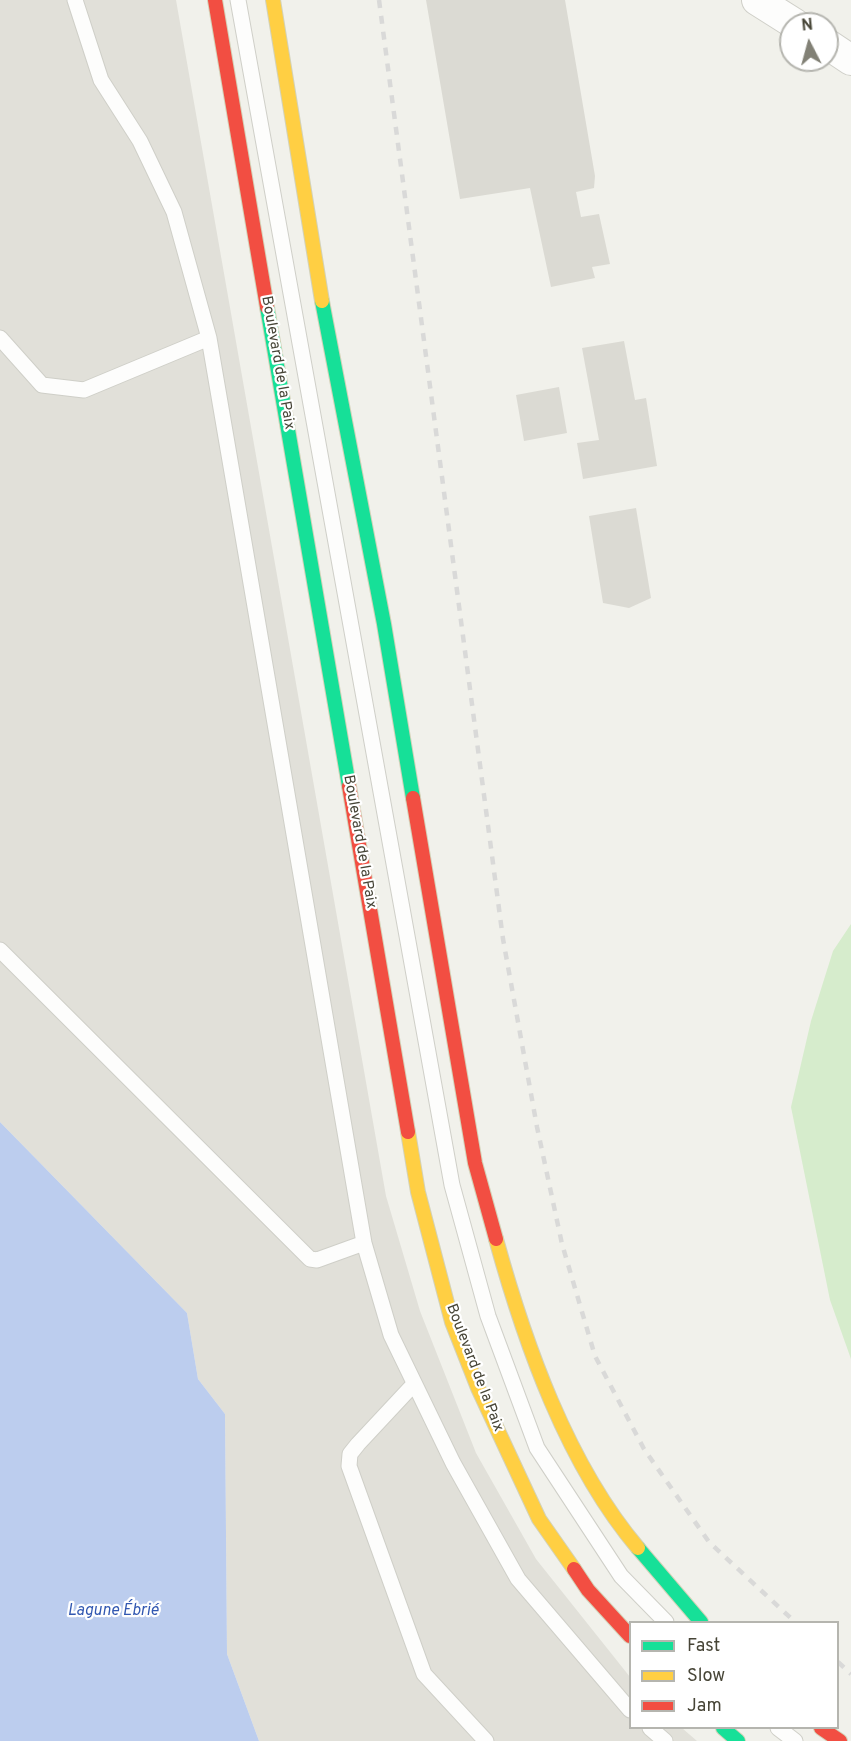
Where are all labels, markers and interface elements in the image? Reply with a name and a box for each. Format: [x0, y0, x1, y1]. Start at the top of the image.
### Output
north arrow [779, 12, 839, 72]
text: N [801, 16, 814, 37]
street label: Boulevard de la Paix [256, 295, 298, 431]
street label: Boulevard de la Paix [338, 774, 380, 910]
street label: Boulevard de la Paix [441, 1302, 507, 1434]
water label: Lagune Ébrié [68, 1602, 158, 1622]
legend [629, 1621, 839, 1729]
text: Fast [687, 1635, 720, 1658]
text: Slow [687, 1665, 725, 1688]
text: Jam [687, 1695, 722, 1718]

